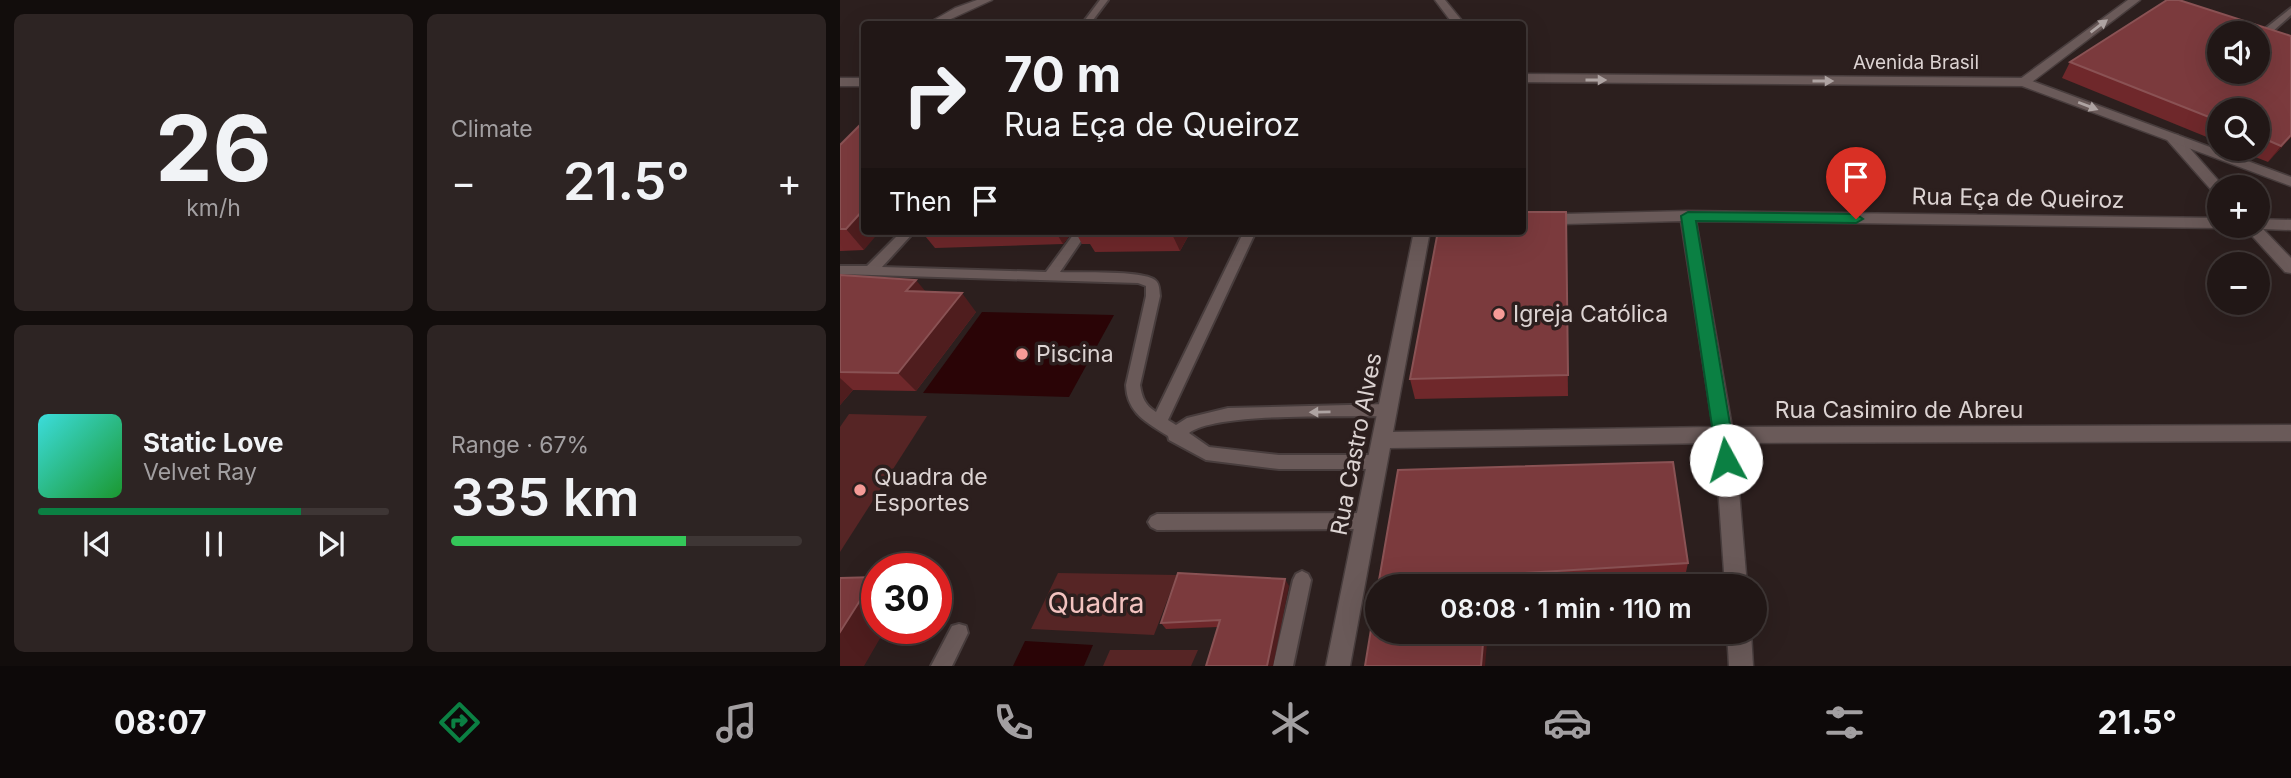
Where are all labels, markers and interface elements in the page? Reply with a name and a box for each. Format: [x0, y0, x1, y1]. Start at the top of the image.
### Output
one-way arrow [2090, 20, 2108, 34]
map controls [2207, 21, 2270, 315]
button: sound [2207, 21, 2270, 84]
text: 70 m [1004, 45, 1121, 104]
icon: right [889, 49, 980, 140]
street label: Avenida Brasil [1853, 51, 1979, 74]
one-way arrow [1585, 74, 1607, 86]
one-way arrow [1812, 75, 1834, 87]
text: 26 [155, 93, 272, 203]
button: search [2207, 98, 2270, 161]
one-way arrow [2078, 100, 2099, 111]
text: Rua Eça de Queiroz [1004, 105, 1300, 144]
text: Climate [451, 115, 533, 143]
pin [1826, 147, 1886, 219]
text: 21.5° [563, 150, 690, 213]
icon: arrive [1837, 158, 1875, 196]
text: − [451, 159, 476, 205]
text: + [777, 159, 802, 205]
button: + [2207, 175, 2270, 238]
icon: arrive [966, 182, 1004, 220]
street label: Rua Eça de Queiroz [1911, 182, 2125, 214]
text: Then [889, 186, 952, 217]
text: km/h [186, 194, 241, 222]
button: − [2207, 252, 2270, 315]
place label: Igreja Católica [1513, 300, 1668, 328]
marker: Igreja Católica [1491, 306, 1507, 322]
place label: Piscina [1036, 340, 1114, 368]
marker: Piscina [1014, 346, 1030, 362]
street label: Rua Castro Alves [1325, 350, 1387, 538]
street label: Rua Casimiro de Abreu [1775, 396, 2023, 424]
one-way arrow [1309, 406, 1331, 417]
position arrow [1689, 423, 1763, 497]
text: Static Love [143, 427, 284, 458]
text: Range · 67% [451, 431, 589, 459]
text: Velvet Ray [143, 458, 257, 486]
place label: Quadra de Esportes [874, 463, 988, 517]
text: 335 km [451, 466, 639, 529]
marker: Quadra de Esportes [852, 482, 868, 498]
icon: previous [78, 525, 116, 563]
icon: pause [195, 525, 233, 563]
icon: next [312, 525, 350, 563]
speed limit sign: 30 [861, 553, 952, 644]
park label: Quadra [1047, 586, 1145, 620]
text: 08:08 · 1 min · 110 m [1440, 593, 1692, 624]
icon: directions [435, 698, 484, 747]
icon: music [712, 698, 761, 747]
icon: phone [989, 698, 1038, 747]
icon: climate [1266, 698, 1315, 747]
icon: car [1543, 698, 1592, 747]
icon: filters [1820, 698, 1869, 747]
text: 08:07 [114, 703, 207, 742]
text: 21.5° [2097, 703, 2177, 742]

